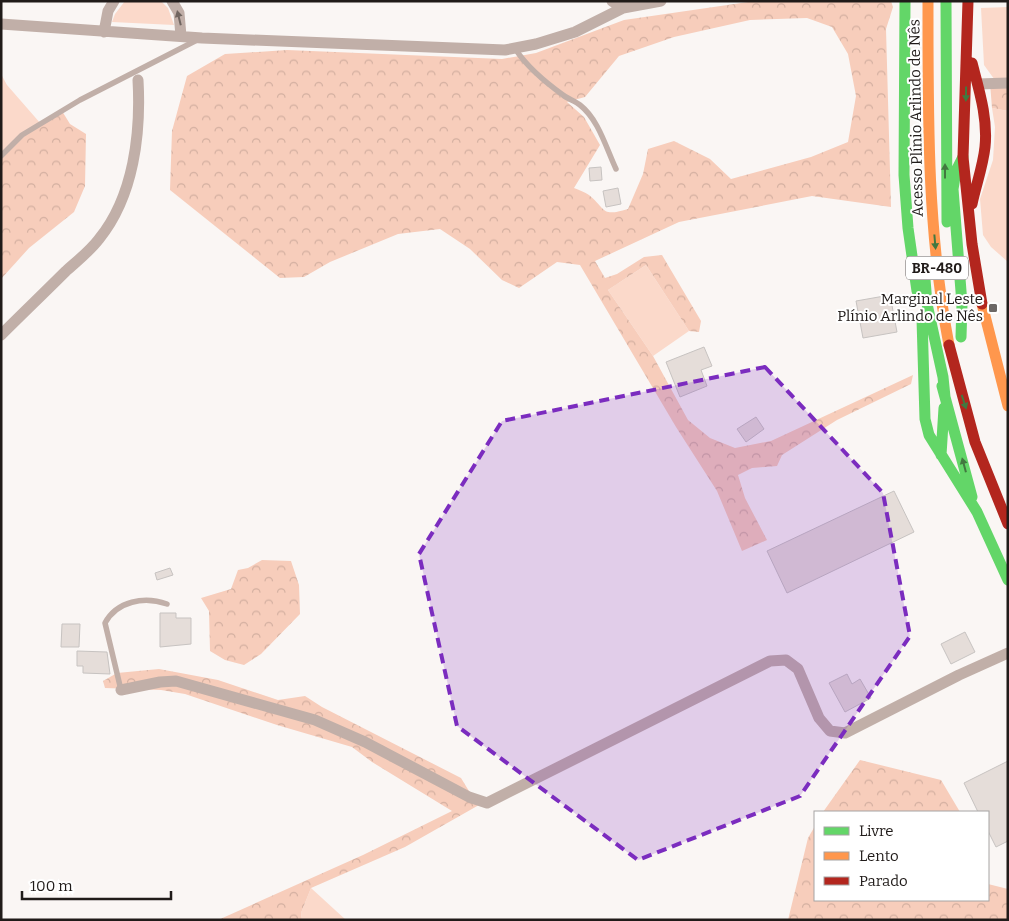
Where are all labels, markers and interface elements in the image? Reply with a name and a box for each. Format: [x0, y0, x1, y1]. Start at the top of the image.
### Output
one-way arrow [175, 10, 183, 26]
street label: Acesso Plínio Arlindo de Nês [905, 19, 927, 217]
one-way arrow [962, 87, 970, 103]
one-way arrow [941, 163, 949, 179]
one-way arrow [931, 235, 939, 251]
road number: BR-480 [906, 256, 968, 280]
place label: Marginal Leste Plínio Arlindo de Nês [837, 290, 983, 325]
marker: Marginal Leste Plínio Arlindo de Nês [987, 302, 999, 314]
one-way arrow [960, 395, 968, 410]
one-way arrow [959, 458, 967, 473]
legend [814, 811, 989, 901]
text: Livre [859, 822, 894, 840]
text: Lento [859, 847, 899, 865]
scale bar [22, 868, 171, 900]
text: Parado [859, 872, 908, 890]
text: 100 m [30, 877, 73, 895]

